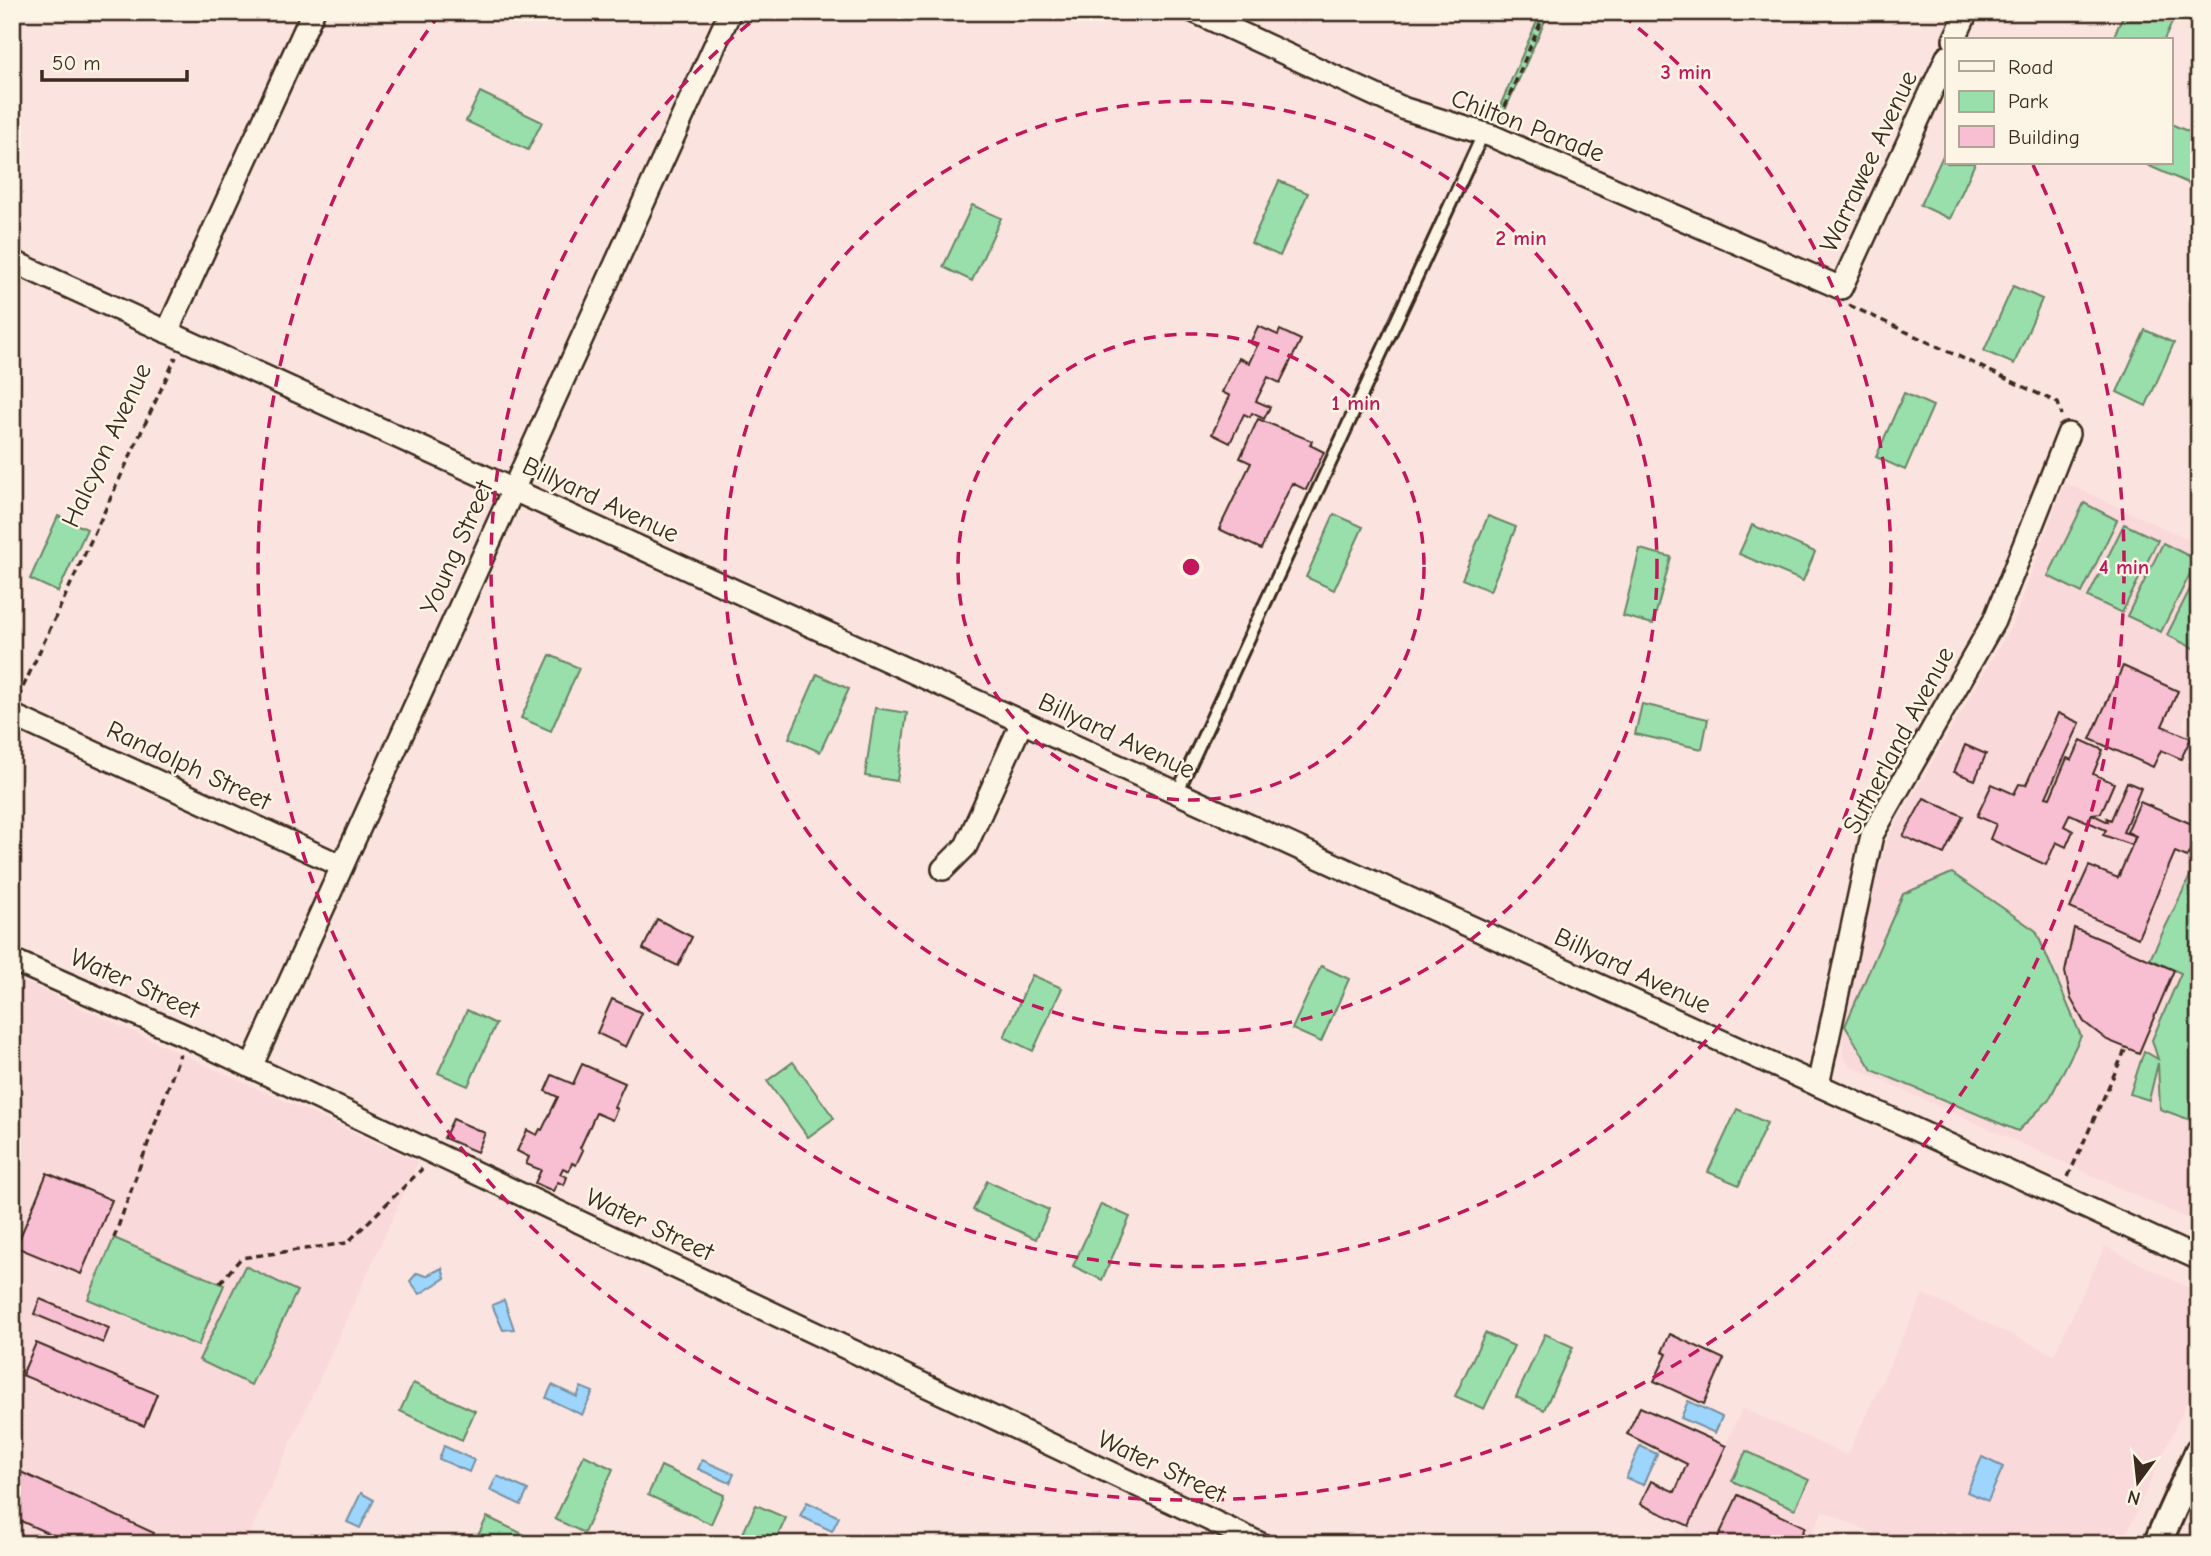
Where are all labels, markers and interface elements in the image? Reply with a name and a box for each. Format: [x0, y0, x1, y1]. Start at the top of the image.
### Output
scale bar [42, 38, 187, 82]
legend [1945, 38, 2172, 164]
text: 50 m [52, 51, 101, 75]
text: Road [2008, 55, 2053, 79]
text: 3 min [1660, 60, 1712, 84]
street label: Warrawee Avenue [1814, 66, 1924, 257]
street label: Chilton Parade [1447, 83, 1609, 169]
text: Park [2008, 89, 2048, 113]
text: Building [2008, 125, 2080, 149]
text: 2 min [1495, 226, 1547, 250]
street label: Halcyon Avenue [56, 359, 158, 532]
text: 1 min [1332, 391, 1380, 415]
street label: Billyard Avenue [518, 451, 684, 549]
street label: Young Street [414, 475, 500, 619]
centre of rings [1179, 555, 1203, 579]
text: 4 min [2099, 555, 2149, 579]
street label: Sutherland Avenue [1837, 642, 1961, 839]
street label: Billyard Avenue [1034, 687, 1200, 785]
street label: Randolph Street [102, 715, 277, 818]
street label: Billyard Avenue [1550, 922, 1716, 1020]
street label: Water Street [65, 942, 205, 1026]
street label: Water Street [581, 1182, 720, 1268]
street label: Water Street [1093, 1424, 1232, 1510]
north arrow [2102, 1448, 2172, 1518]
text: N [2125, 1485, 2143, 1510]

